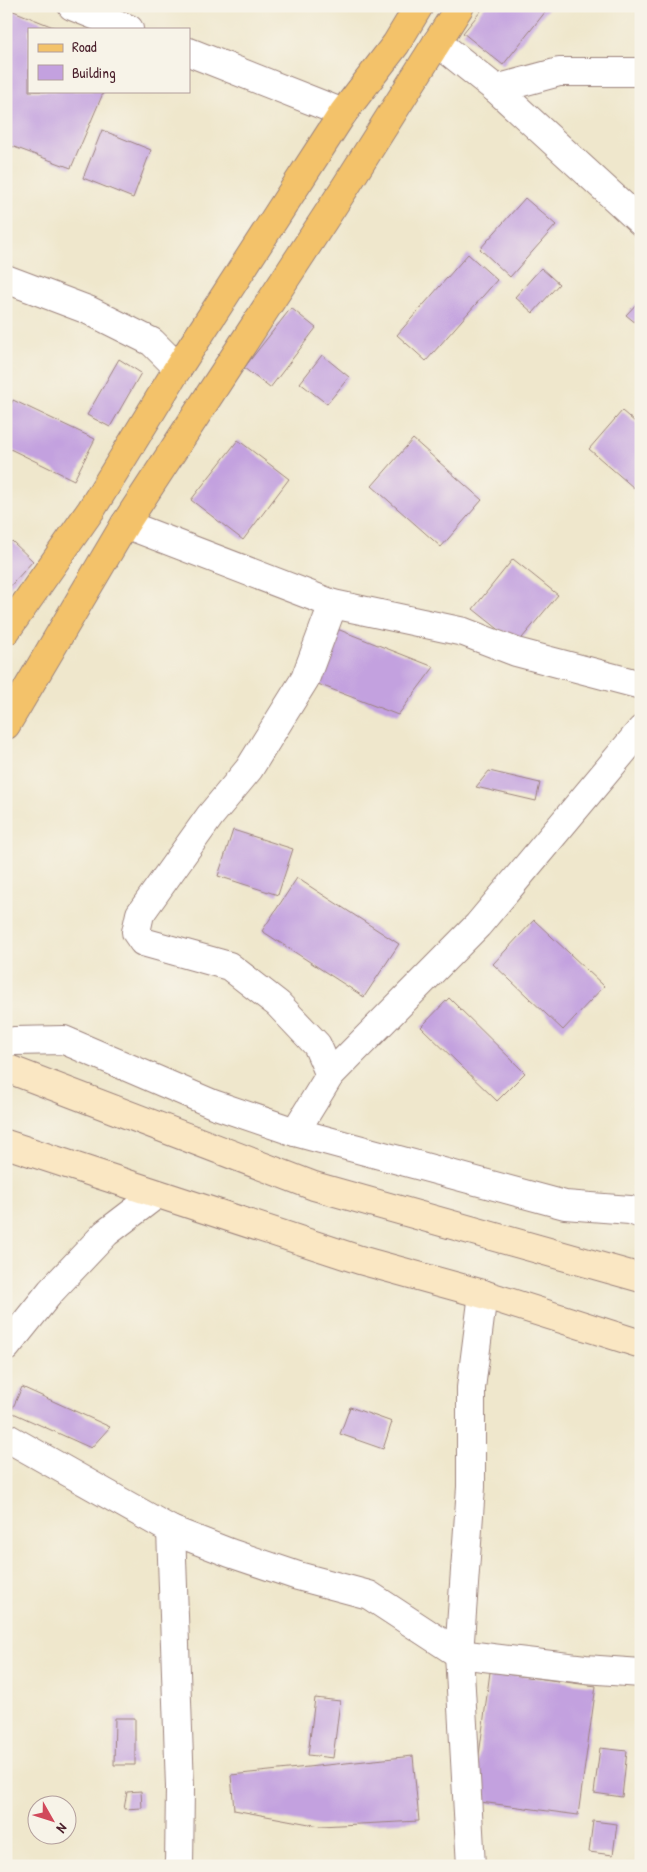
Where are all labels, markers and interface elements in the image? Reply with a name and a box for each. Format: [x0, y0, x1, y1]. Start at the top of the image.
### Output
legend [28, 28, 190, 92]
text: Road [72, 36, 97, 57]
text: Building [72, 62, 116, 83]
north arrow [28, 1794, 78, 1844]
text: N [52, 1820, 72, 1838]

